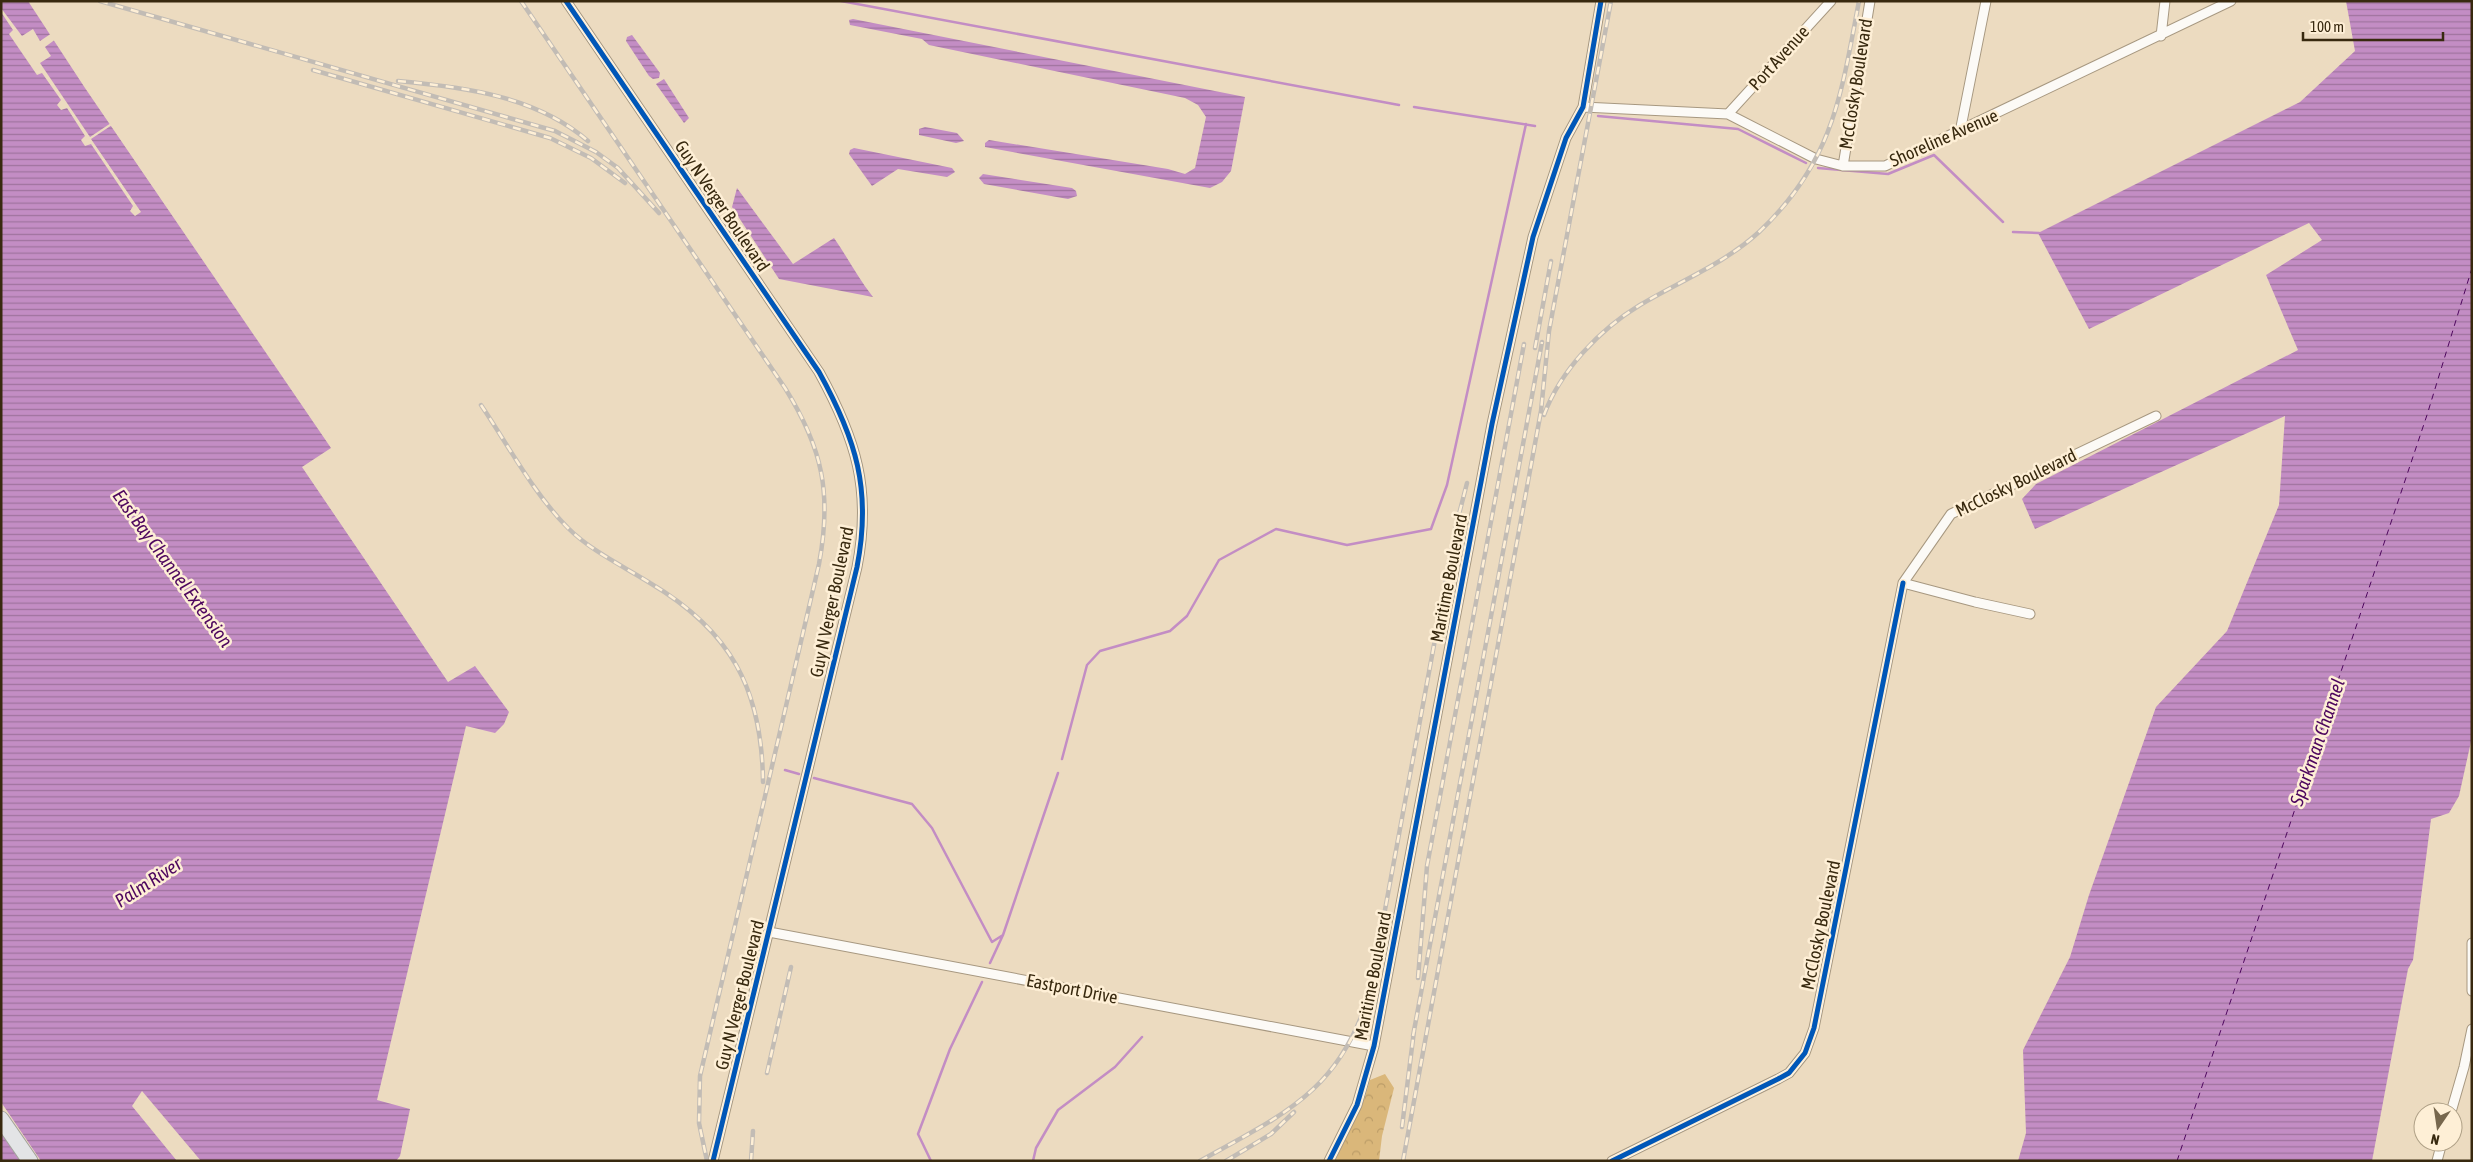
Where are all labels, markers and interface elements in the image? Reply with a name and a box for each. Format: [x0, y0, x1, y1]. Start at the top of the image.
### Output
scale bar [2303, 10, 2443, 42]
street label: McClosky Boulevard [1835, 17, 1876, 151]
text: 100 m [2310, 18, 2344, 35]
street label: Port Avenue [1744, 21, 1813, 94]
street label: Shoreline Avenue [1886, 104, 2001, 171]
street label: Guy N Verger Boulevard [671, 136, 774, 275]
street label: McClosky Boulevard [1952, 444, 2080, 521]
water label: East Bay Channel Extension [108, 485, 238, 651]
street label: Maritime Boulevard [1426, 512, 1471, 644]
street label: Guy N Verger Boulevard [805, 525, 858, 679]
water label: Sparkman Channel [2285, 676, 2349, 809]
water label: Palm River [111, 852, 187, 912]
street label: McClosky Boulevard [1797, 858, 1844, 992]
street label: Maritime Boulevard [1350, 910, 1395, 1042]
street label: Guy N Verger Boulevard [711, 918, 768, 1072]
street label: Eastport Drive [1025, 969, 1119, 1008]
north arrow [2413, 1102, 2463, 1152]
text: N [2429, 1131, 2441, 1148]

